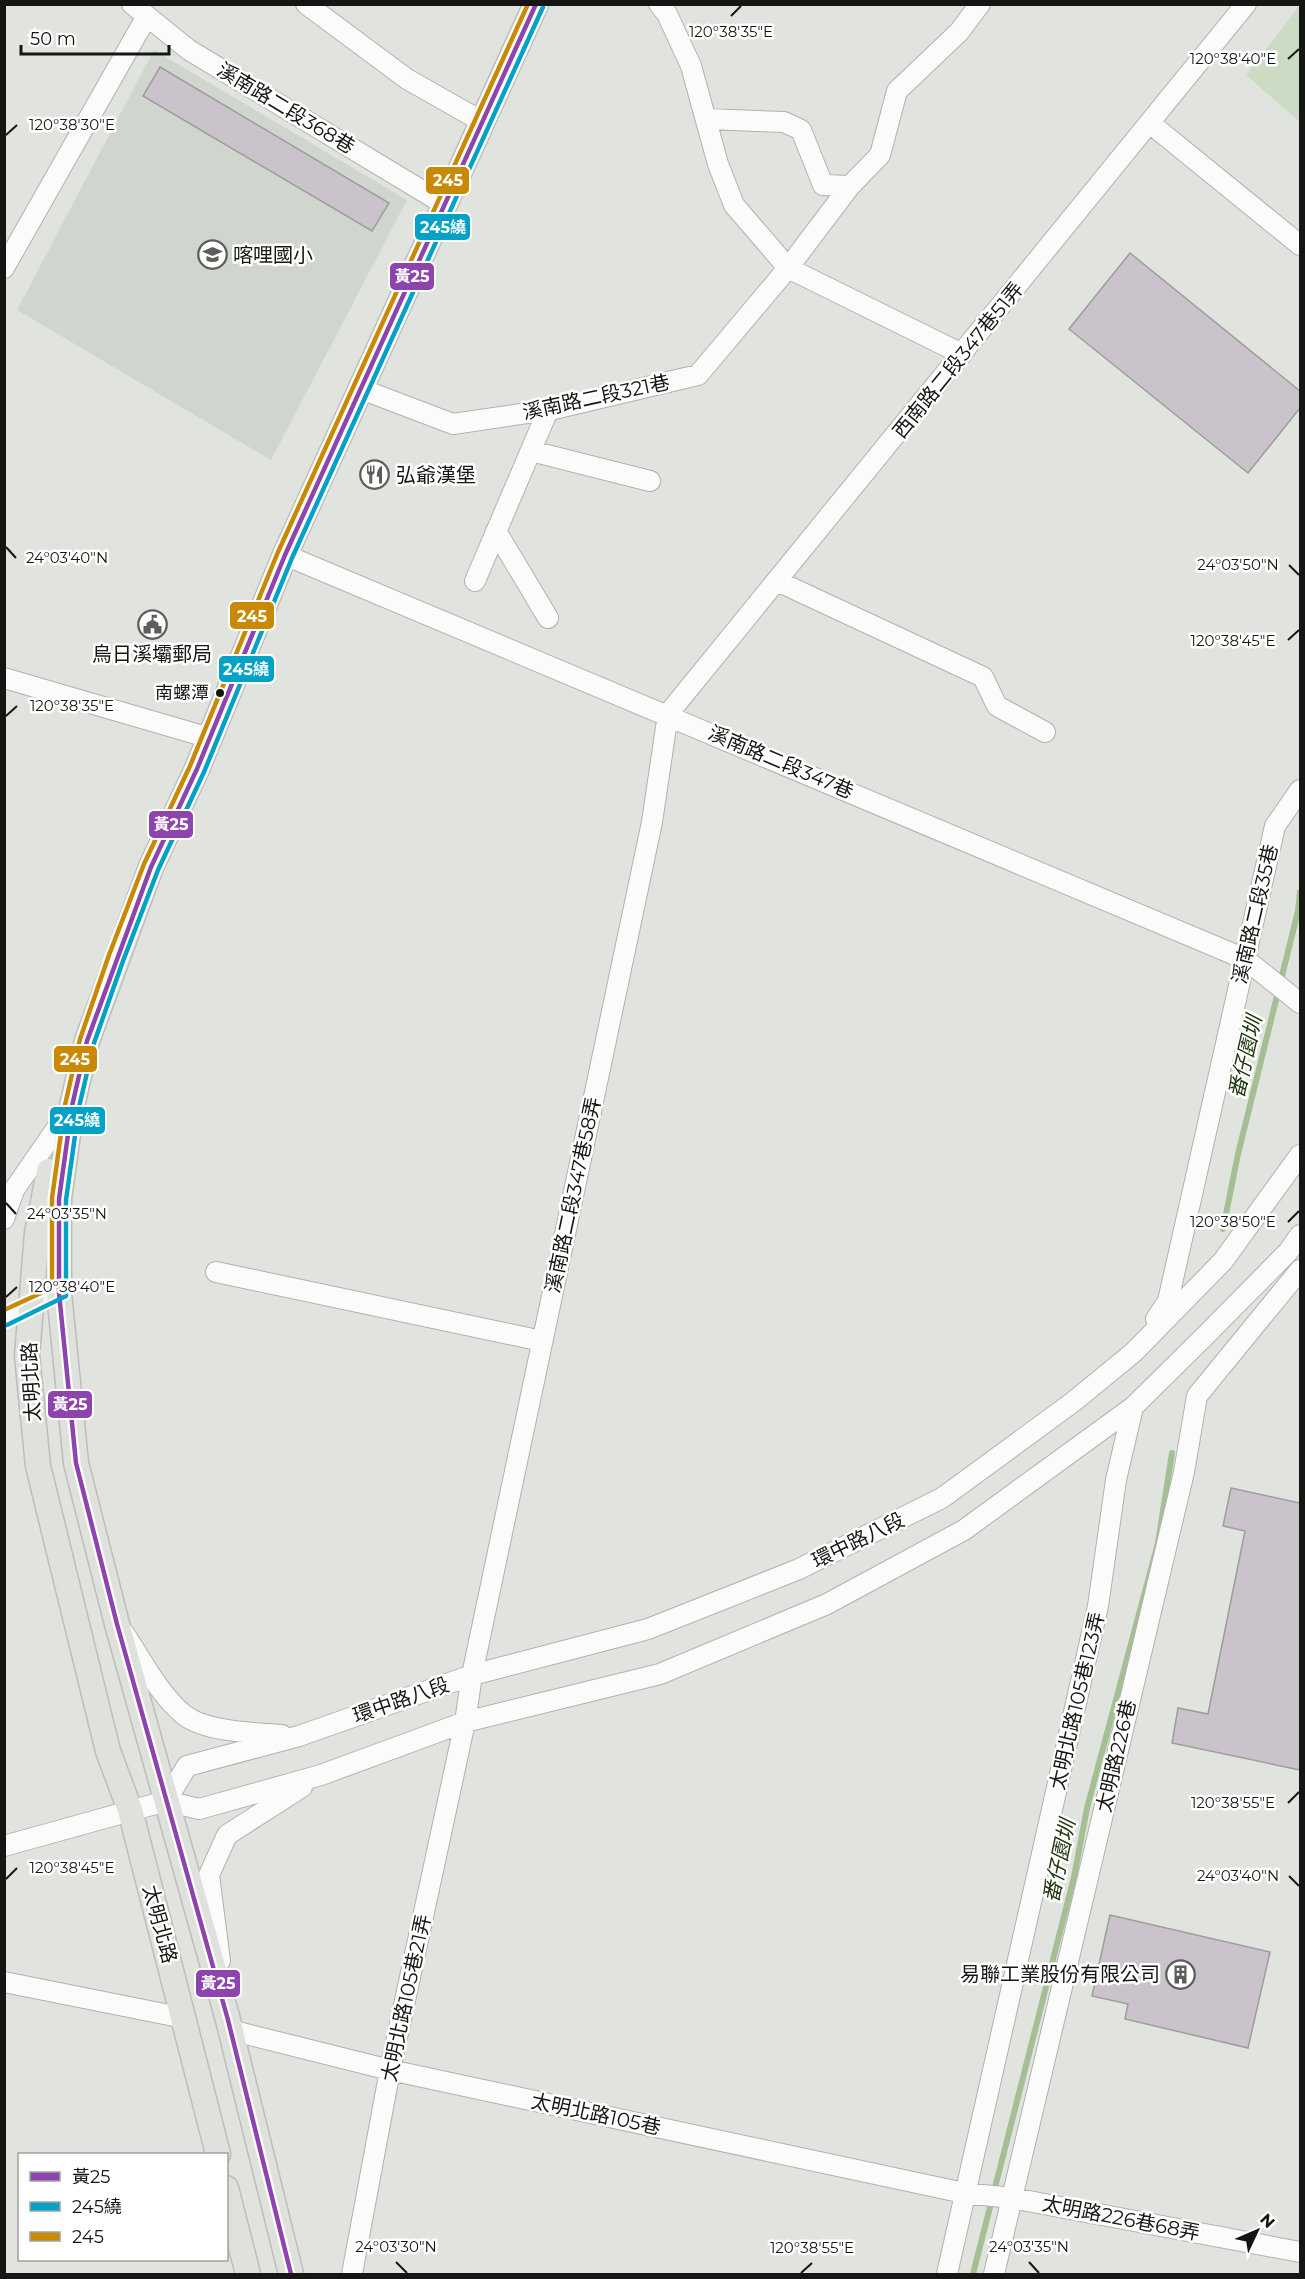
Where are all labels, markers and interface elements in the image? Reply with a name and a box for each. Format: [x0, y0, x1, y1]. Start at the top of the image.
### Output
scale bar [21, 18, 170, 56]
text: 120°38'35"E [689, 22, 773, 41]
text: 50 m [30, 28, 76, 50]
text: 120°38'40"E [1190, 49, 1276, 68]
street label: 溪南路二段368巷 [213, 57, 359, 159]
text: 120°38'30"E [29, 115, 115, 134]
line badge: 245 [425, 166, 470, 195]
text: 245 [433, 171, 463, 190]
line badge: 245繞 [414, 213, 471, 241]
text: 245繞 [420, 218, 466, 237]
school or university icon: 喀哩國小 [196, 239, 228, 271]
place label: 喀哩國小 [233, 243, 313, 267]
line badge: 黃25 [389, 262, 435, 291]
text: 黃25 [395, 267, 430, 286]
street label: 西南路二段347巷51弄 [888, 277, 1028, 443]
street label: 溪南路二段321巷 [520, 370, 672, 424]
restaurant icon: 弘爺漢堡 [359, 459, 391, 491]
place label: 弘爺漢堡 [396, 463, 476, 487]
text: 24°03'40"N [26, 548, 108, 567]
text: 24°03'50"N [1197, 555, 1279, 574]
line badge: 245 [229, 601, 275, 630]
text: 245 [237, 607, 267, 626]
public building icon: 烏日溪壩郵局 [136, 608, 168, 640]
text: 120°38'45"E [1191, 631, 1275, 650]
place label: 烏日溪壩郵局 [92, 642, 212, 666]
line badge: 245繞 [218, 655, 275, 683]
text: 245繞 [223, 660, 269, 679]
place label: 南螺潭 [155, 682, 209, 704]
marker: 南螺潭 [214, 687, 226, 699]
text: 120°38'35"E [30, 696, 114, 715]
street label: 溪南路二段347巷 [705, 721, 857, 803]
line badge: 黃25 [148, 810, 194, 839]
text: 黃25 [154, 815, 189, 834]
street label: 溪南路二段35巷 [1227, 842, 1283, 986]
water label: 番仔園圳 [1223, 1010, 1267, 1101]
line badge: 245 [53, 1045, 98, 1073]
text: 245 [60, 1050, 90, 1069]
street label: 溪南路二段347巷58弄 [541, 1095, 605, 1295]
line badge: 245繞 [49, 1106, 106, 1135]
text: 245繞 [54, 1111, 100, 1130]
text: 24°03'35"N [27, 1204, 107, 1223]
text: 120°38'50"E [1190, 1212, 1276, 1231]
text: 120°38'40"E [29, 1277, 115, 1296]
street label: 太明北路 [17, 1341, 45, 1423]
line badge: 黃25 [47, 1390, 93, 1419]
text: 黃25 [53, 1395, 88, 1414]
street label: 環中路八段 [808, 1507, 908, 1573]
street label: 太明北路105巷123弄 [1045, 1610, 1109, 1792]
street label: 環中路八段 [350, 1672, 452, 1728]
street label: 太明路226巷 [1091, 1697, 1141, 1815]
text: 120°38'55"E [1191, 1793, 1275, 1812]
water label: 番仔園圳 [1038, 1814, 1081, 1905]
text: 120°38'45"E [30, 1858, 114, 1877]
text: 24°03'40"N [1197, 1866, 1279, 1885]
street label: 太明北路 [138, 1882, 182, 1966]
street label: 太明北路105巷21弄 [377, 1912, 435, 2084]
building icon: 易聯工業股份有限公司 [1165, 1958, 1197, 1990]
place label: 易聯工業股份有限公司 [960, 1962, 1160, 1986]
line badge: 黃25 [195, 1969, 241, 1998]
text: 黃25 [201, 1974, 236, 1993]
street label: 太明北路105巷 [529, 2089, 663, 2139]
legend [18, 2153, 228, 2261]
text: 黃25 [72, 2166, 110, 2188]
street label: 太明路226巷68弄 [1040, 2191, 1202, 2245]
text: 245繞 [72, 2196, 122, 2218]
north arrow [1227, 2201, 1287, 2261]
text: N [1256, 2210, 1279, 2232]
text: 245 [72, 2226, 104, 2248]
text: 24°03'30"N [355, 2237, 437, 2256]
text: 24°03'35"N [989, 2237, 1069, 2256]
text: 120°38'55"E [770, 2238, 854, 2257]

